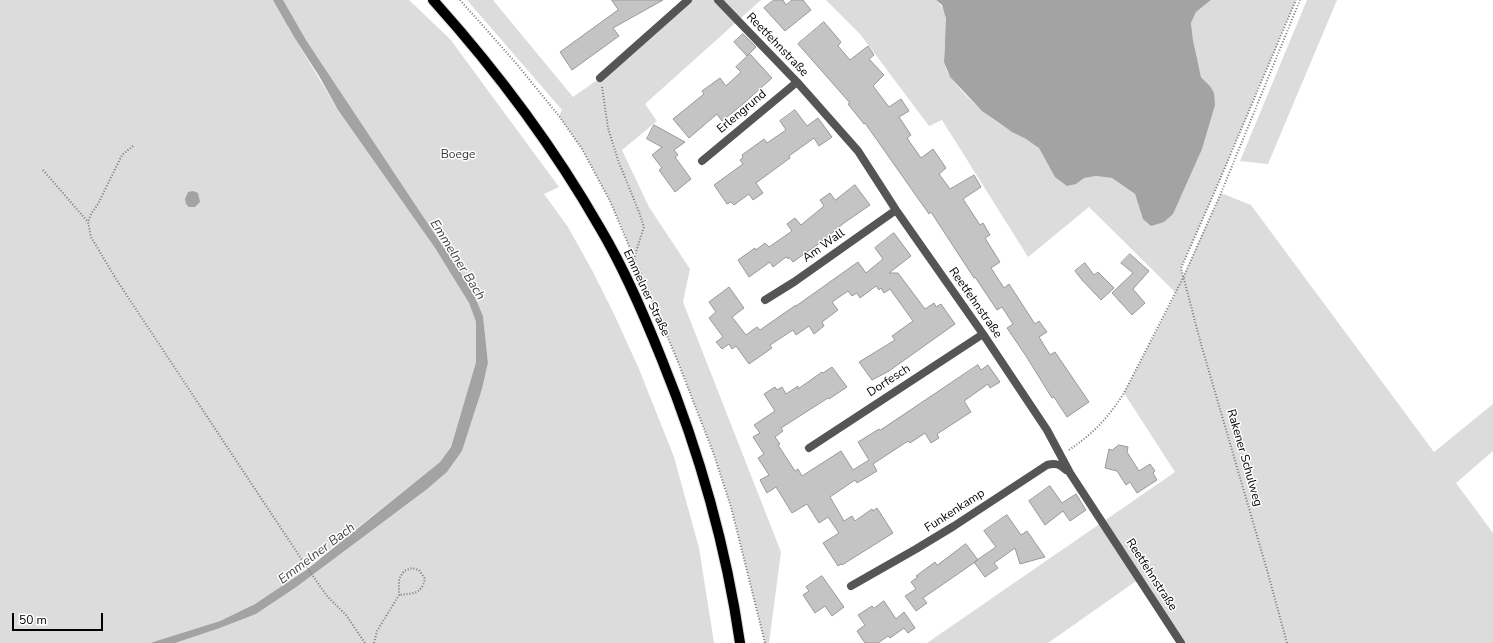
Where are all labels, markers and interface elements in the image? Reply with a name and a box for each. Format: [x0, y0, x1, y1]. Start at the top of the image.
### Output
street label: Reetfehnstraße [743, 10, 811, 80]
street label: Erlengrund [714, 87, 770, 137]
park label: Boege [441, 148, 475, 162]
water label: Emmelner Bach [426, 217, 488, 303]
street label: Am Wall [800, 226, 848, 266]
street label: Emmelner Straße [620, 247, 672, 339]
street label: Reetfehnstraße [945, 265, 1005, 341]
street label: Dorfesch [865, 362, 913, 400]
street label: Rakener Schulweg [1223, 408, 1265, 508]
street label: Funkenkamp [922, 486, 988, 536]
water label: Emmelner Bach [276, 520, 358, 588]
street label: Reetfehnstraße [1122, 536, 1180, 614]
scale bar [14, 605, 105, 631]
text: 50 m [19, 612, 47, 628]

